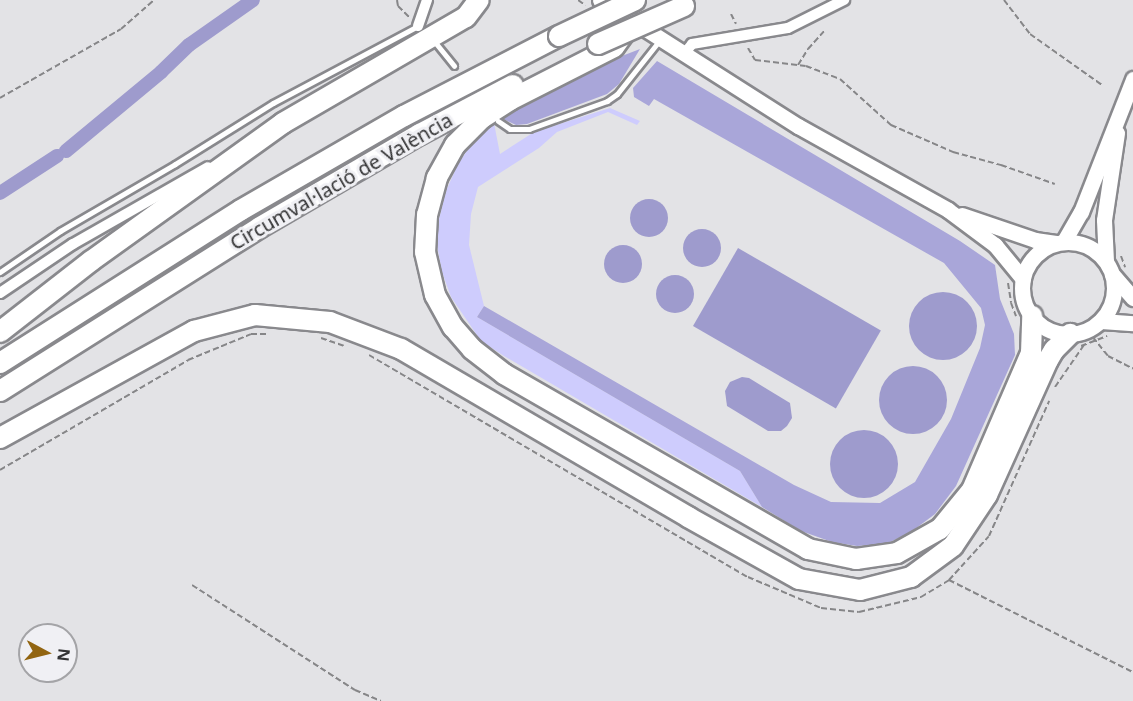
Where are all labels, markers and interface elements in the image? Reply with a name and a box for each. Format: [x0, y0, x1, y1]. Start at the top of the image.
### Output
street label: Circumval·lació de València [225, 107, 457, 255]
north arrow [18, 623, 78, 683]
text: N [52, 647, 76, 663]

